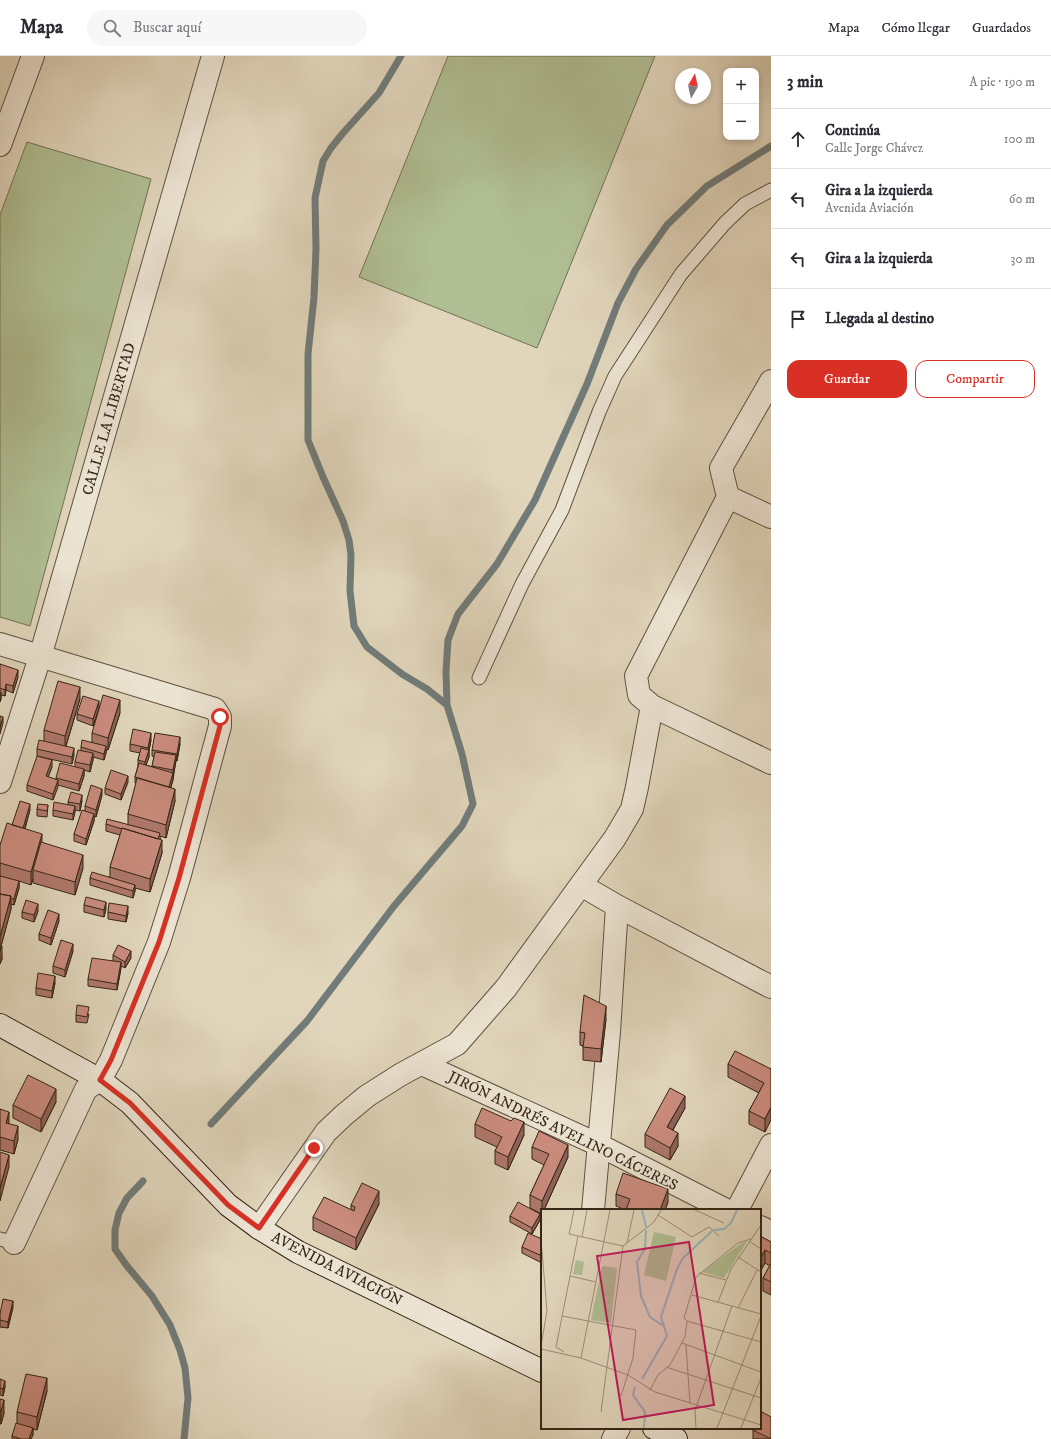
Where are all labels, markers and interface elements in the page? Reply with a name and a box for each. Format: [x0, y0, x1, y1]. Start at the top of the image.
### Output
search box [87, 10, 367, 46]
text: Mapa [20, 16, 63, 39]
icon: search [101, 17, 123, 39]
text: Buscar aquí [133, 18, 201, 37]
text: Mapa [828, 19, 859, 37]
text: Cómo llegar [881, 19, 950, 37]
text: Guardados [972, 19, 1031, 37]
north arrow [675, 68, 711, 104]
map controls [723, 68, 759, 140]
button: + [723, 68, 759, 104]
text: 3 min [787, 71, 823, 93]
text: A pie · 190 m [969, 74, 1035, 90]
button: − [723, 104, 759, 140]
text: Continúa [825, 121, 880, 140]
icon: ahead [787, 128, 809, 150]
text: 100 m [1004, 131, 1035, 147]
text: Calle Jorge Chávez [825, 140, 923, 156]
text: Gira a la izquierda [825, 181, 933, 200]
icon: left [787, 188, 809, 210]
text: 60 m [1009, 191, 1035, 207]
text: Avenida Aviación [825, 200, 914, 216]
icon: left [787, 248, 809, 270]
text: Gira a la izquierda [825, 249, 933, 268]
text: 30 m [1011, 251, 1035, 267]
icon: arrive [787, 308, 809, 330]
text: Llegada al destino [825, 309, 934, 328]
street label: CALLE LA LIBERTAD [78, 341, 140, 497]
button: Guardar [787, 360, 907, 398]
button: Compartir [915, 360, 1035, 398]
route start [211, 708, 229, 726]
street label: JIRÓN ANDRÉS AVELINO CÁCERES [443, 1065, 682, 1195]
route end [305, 1139, 323, 1157]
inset map [541, 1209, 761, 1429]
street label: AVENIDA AVIACIÓN [268, 1228, 406, 1310]

